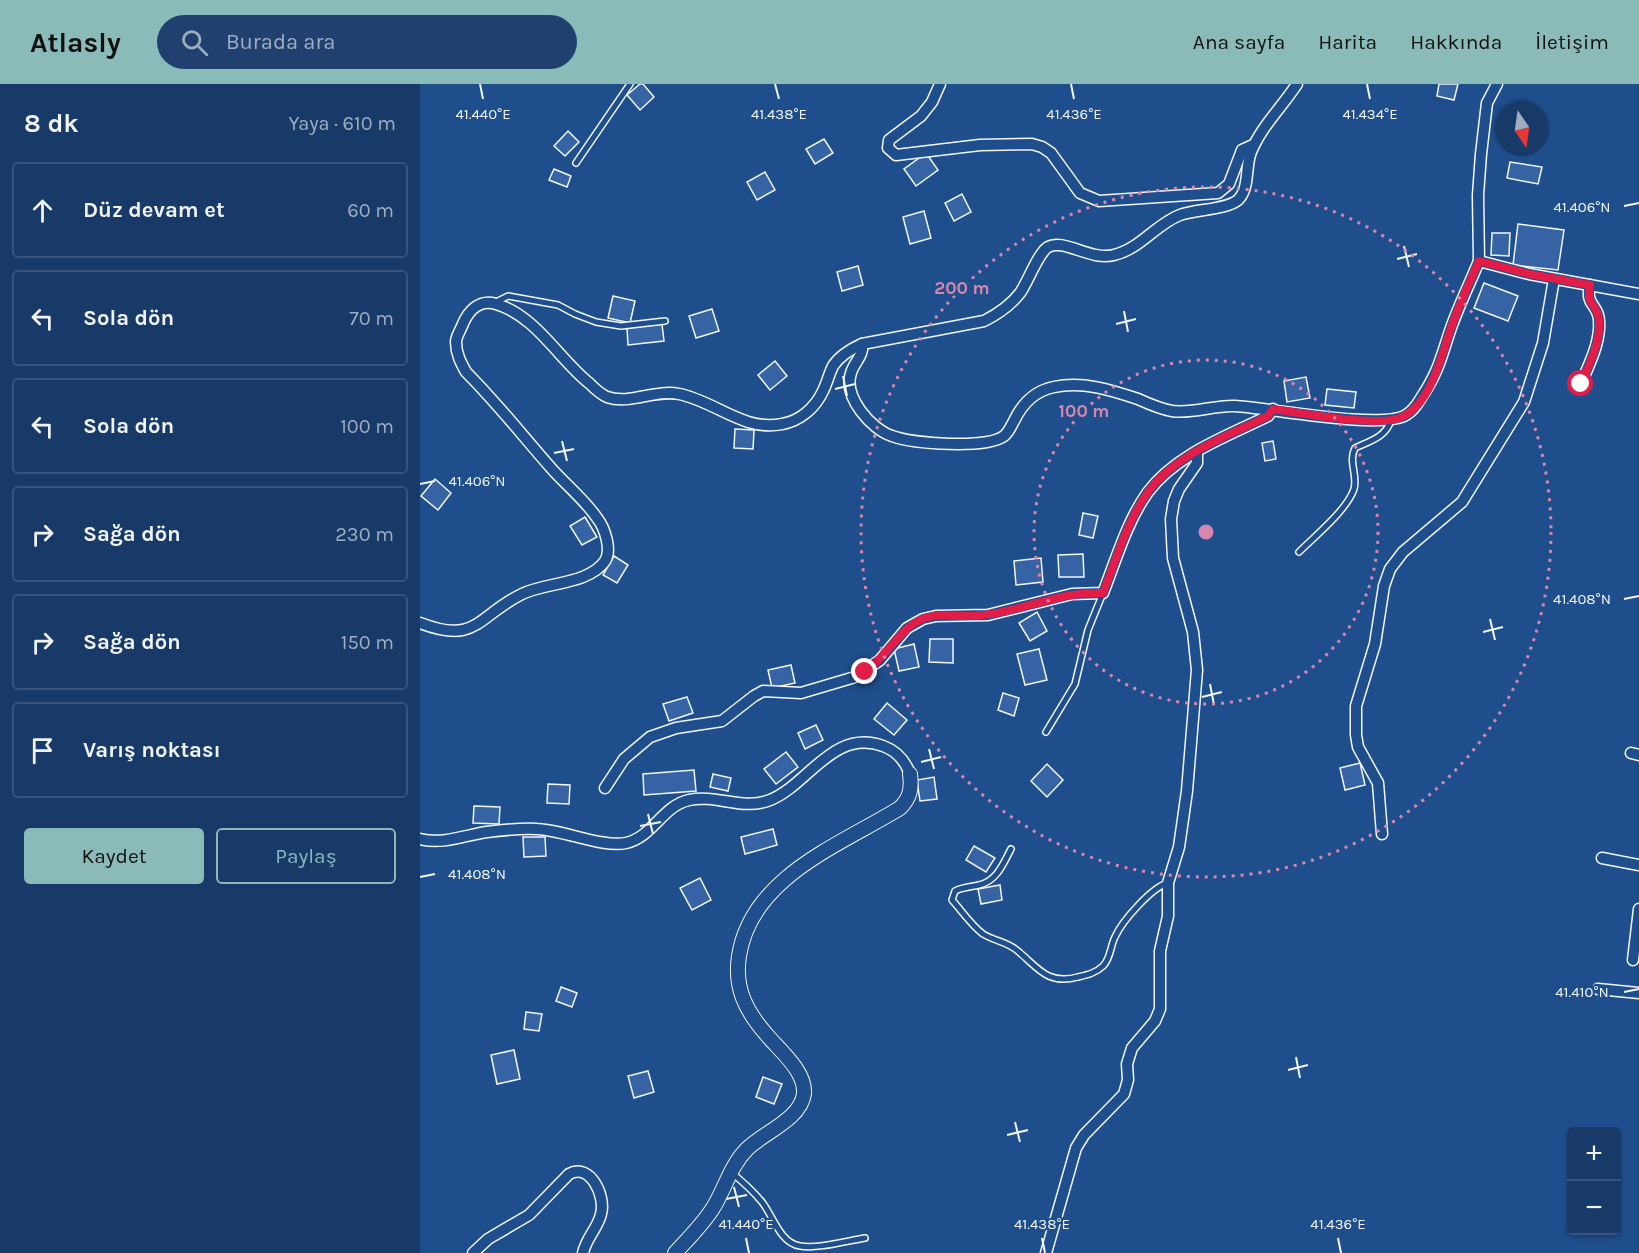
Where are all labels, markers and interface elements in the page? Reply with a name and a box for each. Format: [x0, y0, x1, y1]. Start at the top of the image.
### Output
search box [157, 15, 577, 69]
text: Atlasly [30, 26, 121, 59]
icon: search [178, 26, 211, 59]
text: Burada ara [226, 29, 335, 55]
text: Ana sayfa [1193, 30, 1285, 54]
text: Harita [1318, 30, 1377, 54]
text: Hakkında [1410, 30, 1502, 54]
text: İletişim [1535, 30, 1609, 54]
north arrow [1495, 102, 1549, 156]
text: 41.440°E [455, 105, 511, 123]
text: 41.438°E [751, 105, 807, 123]
text: 41.436°E [1046, 105, 1102, 123]
text: 41.434°E [1342, 105, 1398, 123]
text: 8 dk [24, 108, 79, 139]
text: Yaya · 610 m [288, 112, 396, 135]
icon: ahead [26, 194, 59, 227]
text: Düz devam et [83, 197, 225, 223]
text: 41.406°N [1553, 198, 1611, 216]
text: 60 m [347, 199, 394, 222]
text: 200 m [934, 277, 990, 299]
icon: left [26, 302, 59, 335]
text: Sola dön [83, 305, 174, 331]
text: 70 m [349, 307, 394, 330]
route start [1567, 370, 1593, 396]
text: 100 m [1059, 400, 1109, 422]
icon: left [26, 410, 59, 443]
text: Sola dön [83, 413, 174, 439]
text: 100 m [340, 415, 394, 438]
text: 41.406°N [448, 472, 506, 490]
icon: right [26, 518, 59, 551]
text: Sağa dön [83, 521, 181, 547]
centre of rings [1196, 522, 1216, 542]
text: 230 m [335, 523, 394, 546]
text: 41.408°N [1553, 590, 1611, 608]
icon: right [26, 626, 59, 659]
text: Sağa dön [83, 629, 181, 655]
text: 150 m [341, 631, 394, 654]
route end [851, 658, 877, 684]
icon: arrive [26, 734, 59, 767]
text: Varış noktası [83, 737, 221, 763]
button: Kaydet [24, 828, 204, 884]
button: Paylaş [216, 828, 396, 884]
text: 41.408°N [448, 865, 506, 883]
text: 41.410°N [1555, 983, 1609, 1001]
map controls [1567, 1127, 1621, 1235]
button: + [1567, 1127, 1621, 1181]
button: − [1567, 1181, 1621, 1235]
text: 41.440°E [718, 1215, 774, 1233]
text: 41.438°E [1014, 1215, 1070, 1233]
text: 41.436°E [1310, 1215, 1366, 1233]

